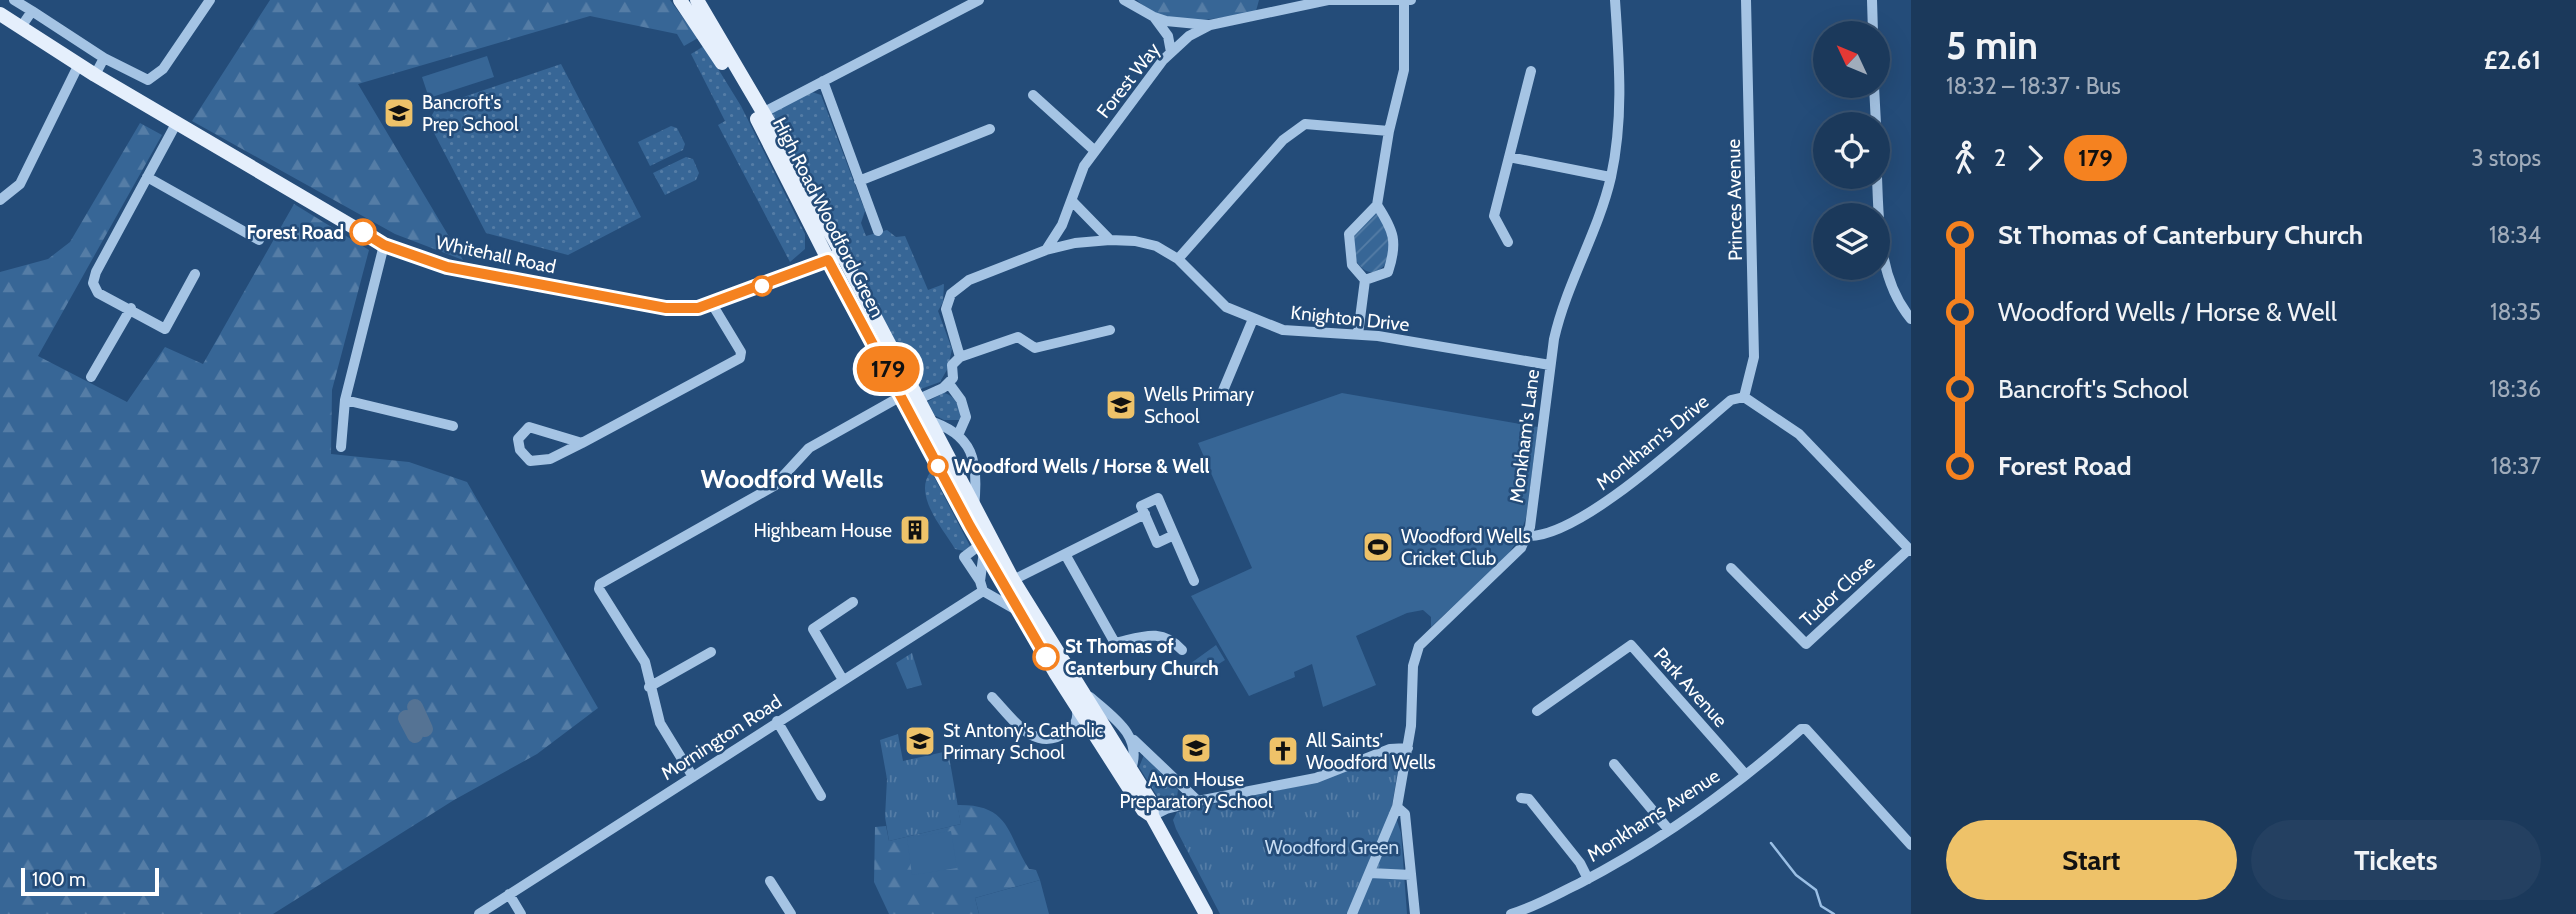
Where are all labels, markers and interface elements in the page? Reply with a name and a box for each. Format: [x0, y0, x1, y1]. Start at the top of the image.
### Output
north arrow [1813, 21, 1890, 98]
map controls [1813, 21, 1890, 280]
text: 5 min [1946, 22, 2038, 69]
street label: Forest Way [1092, 38, 1165, 123]
text: £2.61 [2484, 44, 2541, 76]
text: 18:32 – 18:37 · Bus [1946, 72, 2121, 100]
place label: Bancroft's Prep School [422, 91, 519, 136]
school or university icon: Bancroft's Prep School [382, 96, 416, 130]
button: locate [1813, 112, 1890, 189]
street label: High Road Woodford Green [768, 114, 889, 321]
street label: Princes Avenue [1722, 139, 1747, 261]
icon: walk [1946, 139, 1984, 177]
icon: forward [2016, 139, 2054, 177]
text: 179 [2078, 143, 2113, 172]
text: 2 [1994, 144, 2006, 172]
text: 3 stops [2471, 144, 2541, 172]
button: layers [1813, 203, 1890, 280]
marker: Forest Road [350, 219, 376, 245]
text: St Thomas of Canterbury Church [1998, 219, 2363, 251]
place label: Forest Road [246, 221, 344, 244]
text: 18:34 [2489, 221, 2541, 249]
street label: Whitehall Road [434, 231, 558, 278]
unlabelled marker [752, 276, 772, 296]
text: Woodford Wells / Horse & Well [1998, 296, 2337, 328]
text: 18:35 [2490, 298, 2541, 326]
street label: Knighton Drive [1289, 301, 1411, 336]
line badge: 179 [848, 346, 928, 392]
text: 179 [871, 354, 905, 383]
street label: Monkham's Lane [1505, 368, 1544, 504]
text: Bancroft's School [1998, 373, 2188, 405]
text: 18:36 [2489, 375, 2541, 403]
place label: Wells Primary School [1144, 383, 1255, 428]
school or university icon: Wells Primary School [1104, 388, 1138, 422]
street label: Monkham's Drive [1591, 390, 1714, 495]
text: Forest Road [1998, 450, 2131, 482]
text: 18:37 [2491, 452, 2541, 480]
place label: Woodford Wells / Horse & Well [954, 455, 1210, 478]
marker: Woodford Wells / Horse & Well [928, 456, 948, 476]
district label: Woodford Wells [700, 463, 884, 495]
building icon: Highbeam House [898, 513, 932, 547]
place label: Highbeam House [753, 519, 892, 542]
place label: Woodford Wells Cricket Club [1401, 525, 1531, 570]
sports icon: Woodford Wells Cricket Club [1361, 530, 1395, 564]
street label: Tudor Close [1795, 551, 1880, 632]
place label: St Thomas of Canterbury Church [1065, 635, 1219, 680]
street label: Park Avenue [1649, 643, 1732, 732]
marker: St Thomas of Canterbury Church [1033, 644, 1059, 670]
street label: Mornington Road [657, 690, 786, 785]
place label: St Antony's Catholic Primary School [943, 719, 1104, 764]
school or university icon: St Antony's Catholic Primary School [903, 724, 937, 758]
place label: All Saints' Woodford Wells [1306, 729, 1436, 774]
school or university icon: Avon House Preparatory School [1179, 731, 1213, 765]
church icon: All Saints' Woodford Wells [1266, 734, 1300, 768]
street label: Monkhams Avenue [1583, 764, 1724, 867]
place label: Avon House Preparatory School [1120, 768, 1273, 813]
button: Start [1946, 820, 2237, 900]
button: Tickets [2251, 820, 2541, 900]
park label: Woodford Green [1265, 836, 1399, 859]
scale bar [21, 865, 159, 897]
text: 100 m [32, 868, 86, 891]

